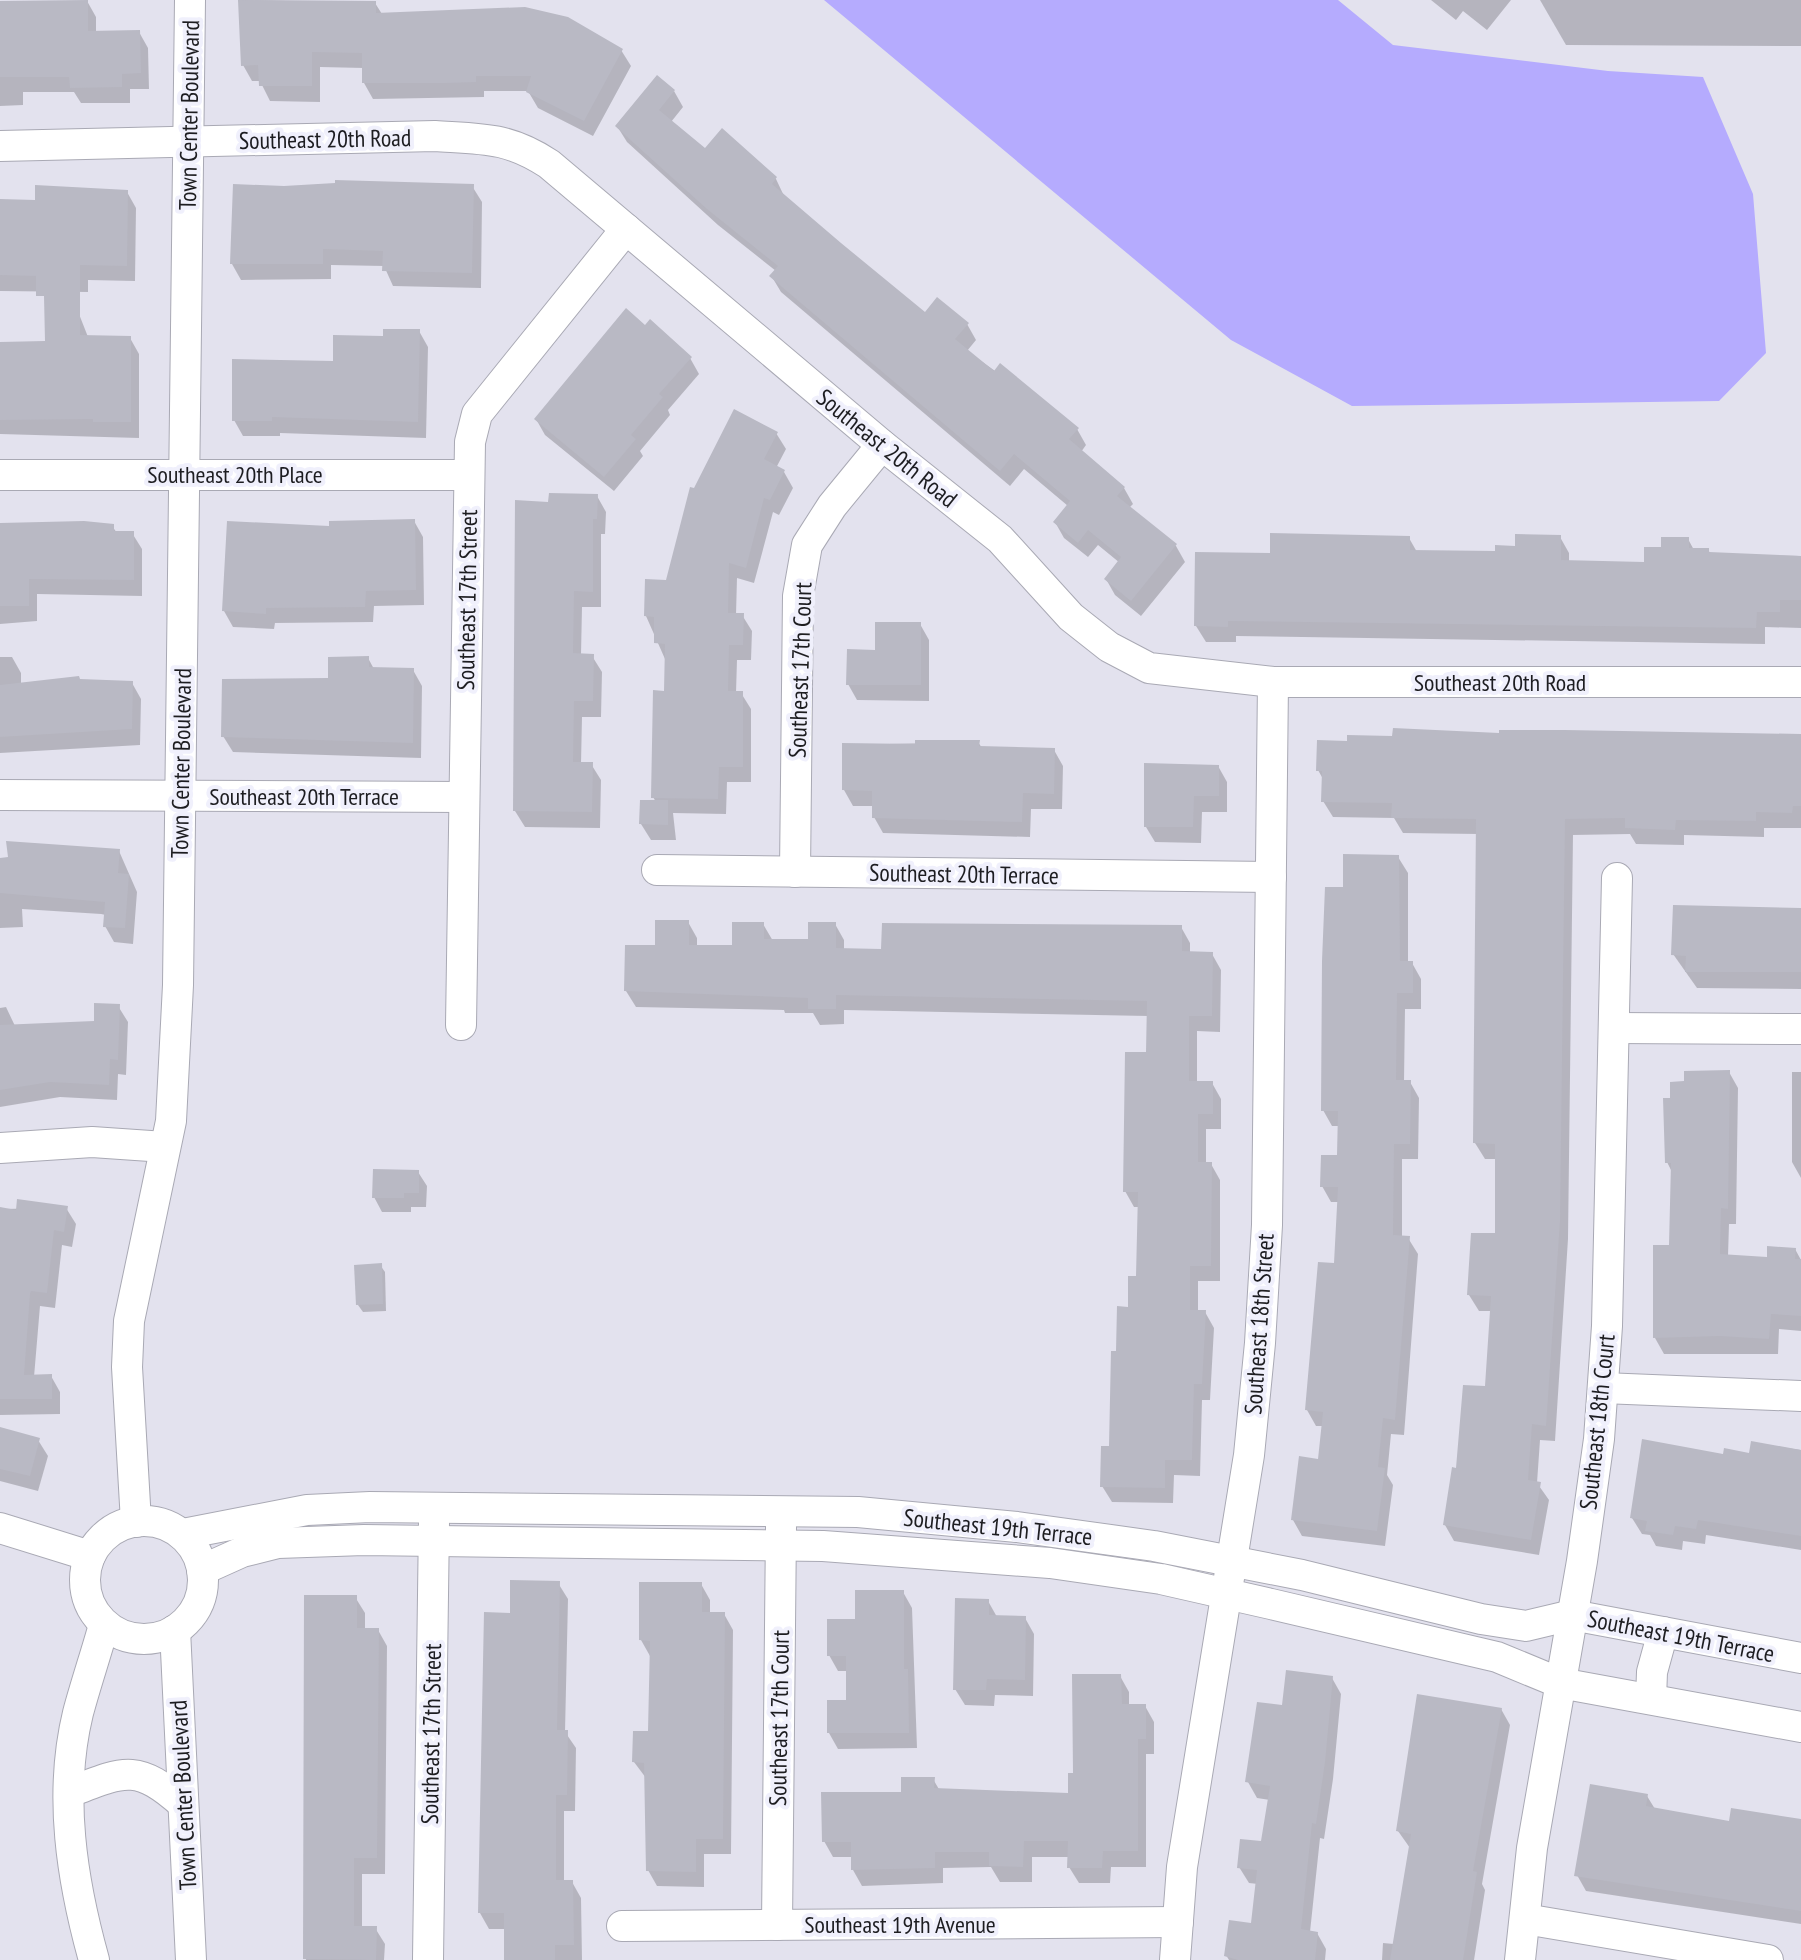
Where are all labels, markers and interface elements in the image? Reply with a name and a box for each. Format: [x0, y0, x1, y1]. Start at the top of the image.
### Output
street label: Town Center Boulevard [172, 20, 206, 210]
street label: Southeast 20th Road [239, 122, 411, 156]
street label: Southeast 20th Road [810, 382, 964, 514]
street label: Southeast 20th Place [147, 459, 323, 490]
street label: Southeast 17th Street [450, 509, 484, 691]
street label: Southeast 17th Court [781, 581, 819, 759]
street label: Southeast 20th Road [1414, 667, 1586, 698]
street label: Town Center Boulevard [164, 668, 198, 858]
street label: Southeast 20th Terrace [209, 781, 399, 812]
street label: Southeast 20th Terrace [869, 857, 1059, 891]
street label: Southeast 18th Street [1237, 1232, 1281, 1415]
street label: Southeast 18th Court [1572, 1332, 1622, 1511]
street label: Southeast 19th Terrace [902, 1502, 1094, 1552]
street label: Southeast 19th Terrace [1585, 1603, 1777, 1669]
street label: Southeast 17th Court [762, 1629, 796, 1806]
street label: Southeast 17th Street [414, 1643, 448, 1825]
street label: Town Center Boulevard [163, 1699, 203, 1891]
street label: Southeast 19th Avenue [804, 1909, 996, 1940]

